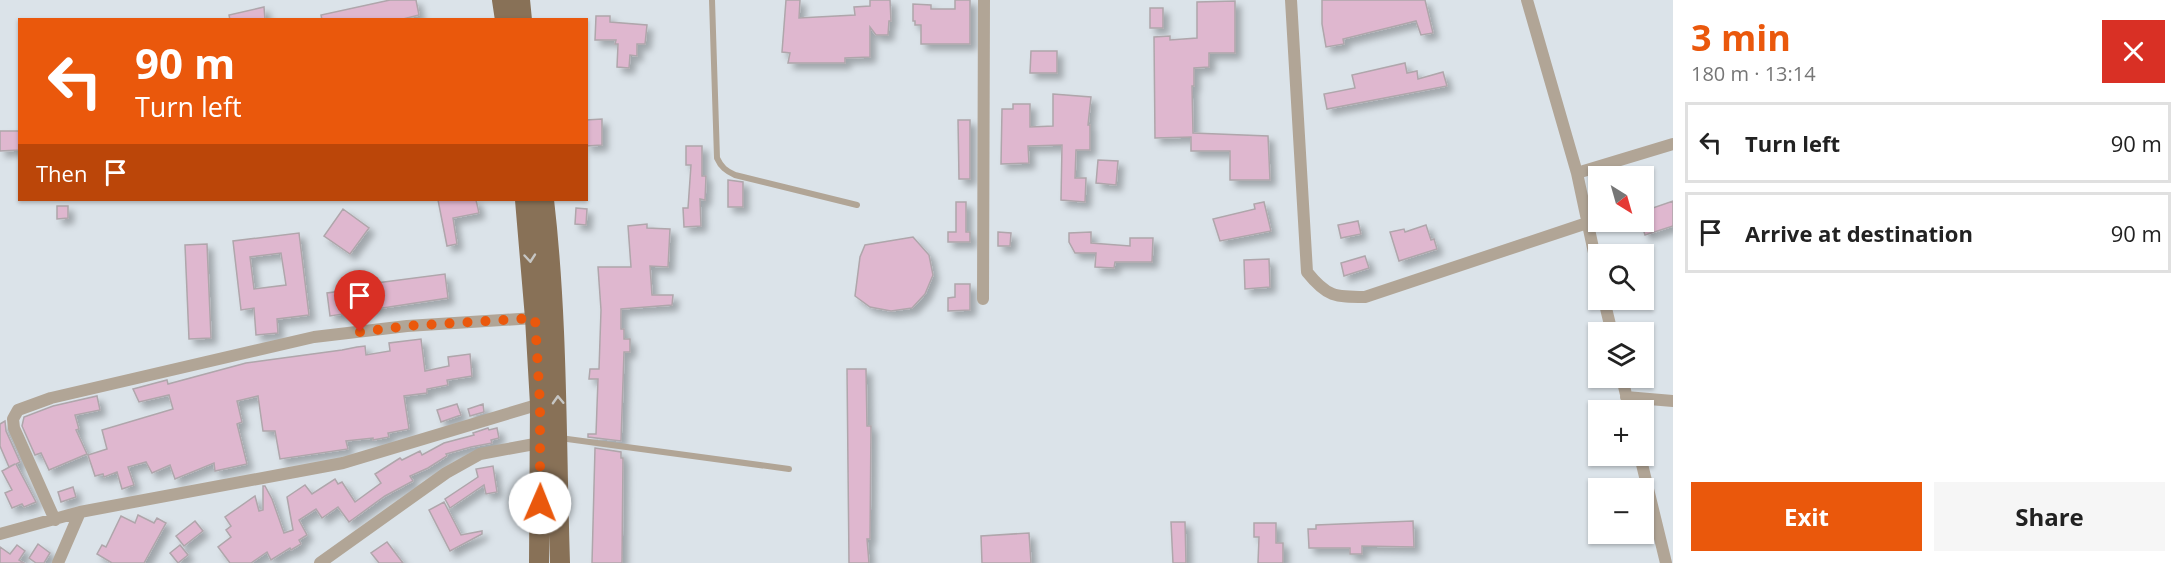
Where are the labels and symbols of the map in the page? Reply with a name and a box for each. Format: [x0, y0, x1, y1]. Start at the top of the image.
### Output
north arrow [1588, 166, 1654, 232]
one-way arrow [523, 253, 536, 262]
pin [334, 270, 385, 332]
one-way arrow [551, 395, 564, 404]
position arrow [508, 471, 572, 535]

